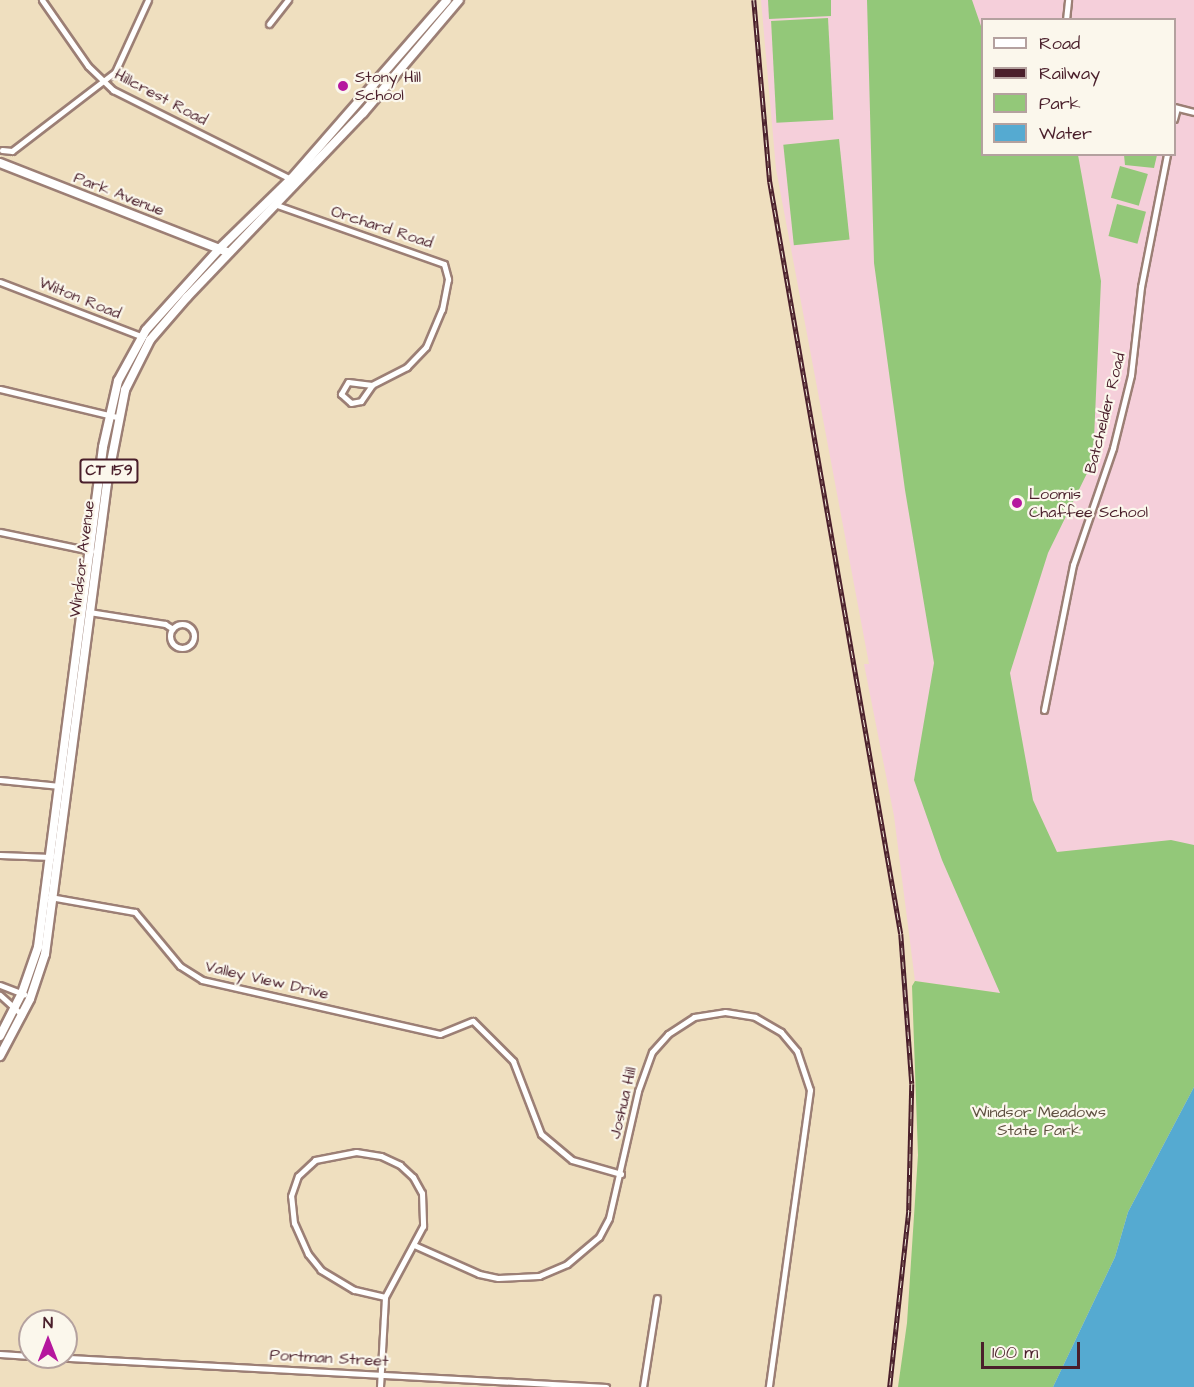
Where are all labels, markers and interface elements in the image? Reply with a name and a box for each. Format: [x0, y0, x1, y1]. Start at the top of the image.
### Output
legend [981, 18, 1176, 156]
text: Road [1039, 31, 1080, 56]
text: Railway [1039, 61, 1100, 86]
street label: Hillcrest Road [111, 64, 211, 130]
place label: Stony Hill School [355, 67, 421, 105]
marker: Stony Hill School [336, 79, 350, 93]
text: Park [1039, 91, 1081, 116]
text: Water [1039, 121, 1092, 146]
street label: Park Avenue [71, 168, 167, 220]
street label: Orchard Road [329, 202, 435, 252]
street label: Wilton Road [36, 273, 124, 323]
street label: Batchelder Road [1081, 350, 1129, 476]
road number: CT 159 [79, 459, 139, 483]
place label: Loomis Chaffee School [1029, 484, 1148, 522]
marker: Loomis Chaffee School [1010, 496, 1024, 510]
street label: Windsor Avenue [65, 499, 99, 619]
street label: Valley View Drive [203, 956, 331, 1004]
street label: Joshua Hill [605, 1065, 641, 1141]
park label: Windsor Meadows State Park [972, 1102, 1106, 1140]
north arrow [18, 1309, 78, 1369]
text: N [43, 1312, 53, 1334]
scale bar [984, 1330, 1083, 1368]
text: 100 m [992, 1340, 1038, 1365]
street label: Portman Street [269, 1345, 389, 1371]

